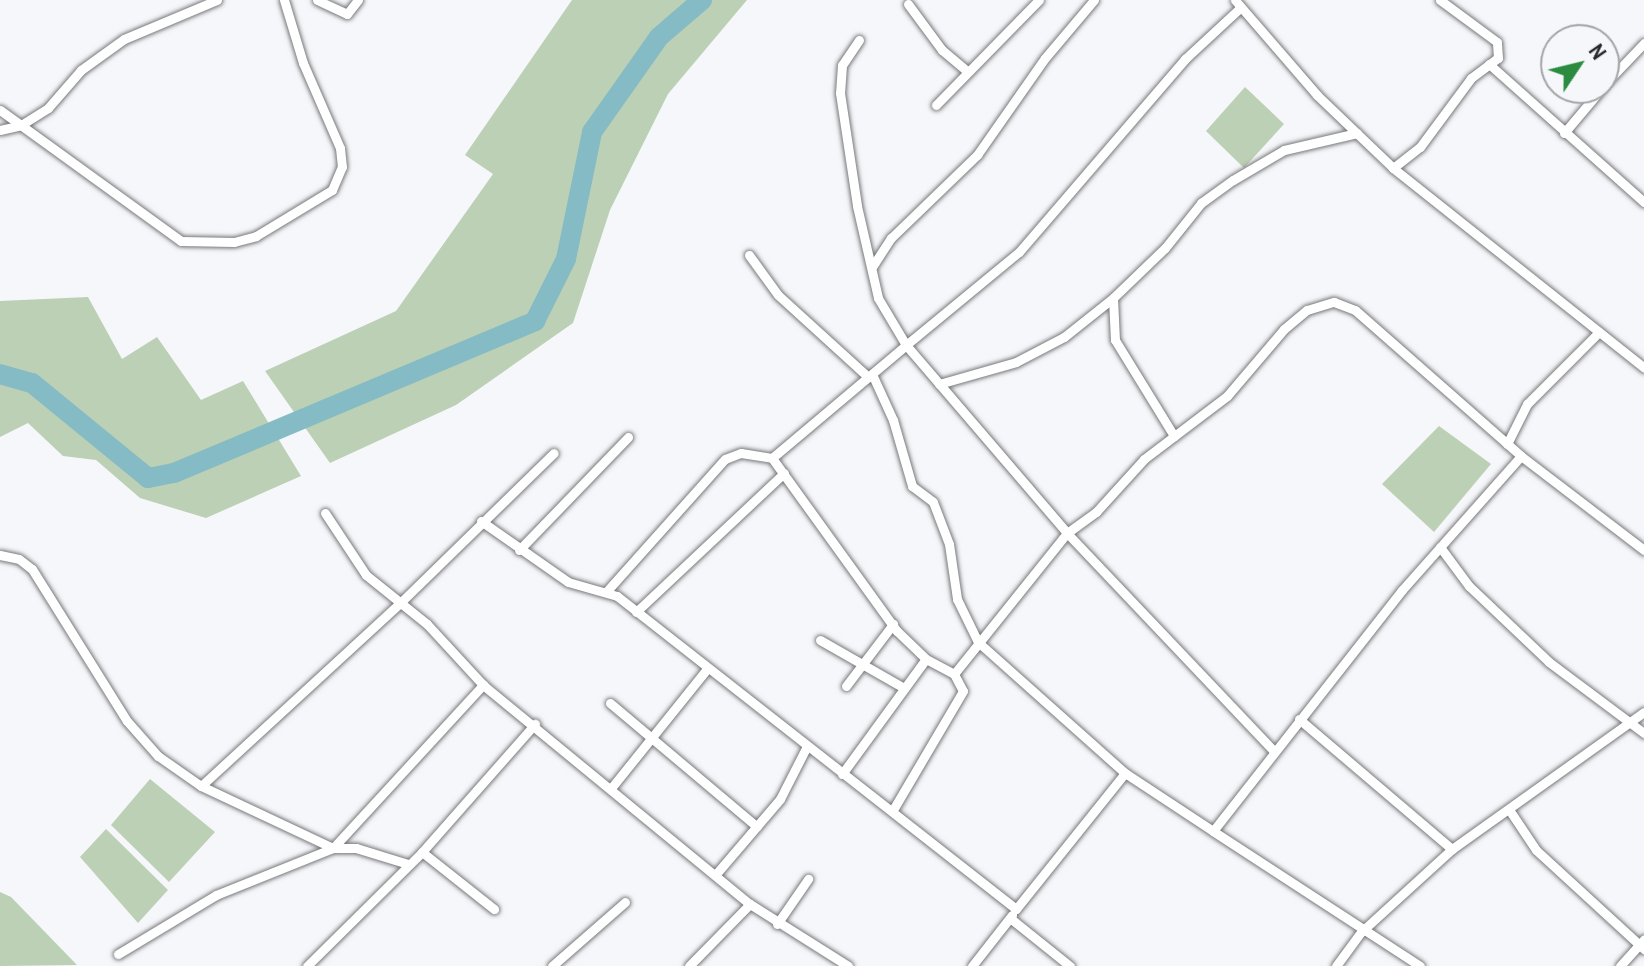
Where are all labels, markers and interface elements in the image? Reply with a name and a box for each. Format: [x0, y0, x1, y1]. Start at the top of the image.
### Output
north arrow [1540, 24, 1620, 104]
text: N [1582, 37, 1614, 65]

